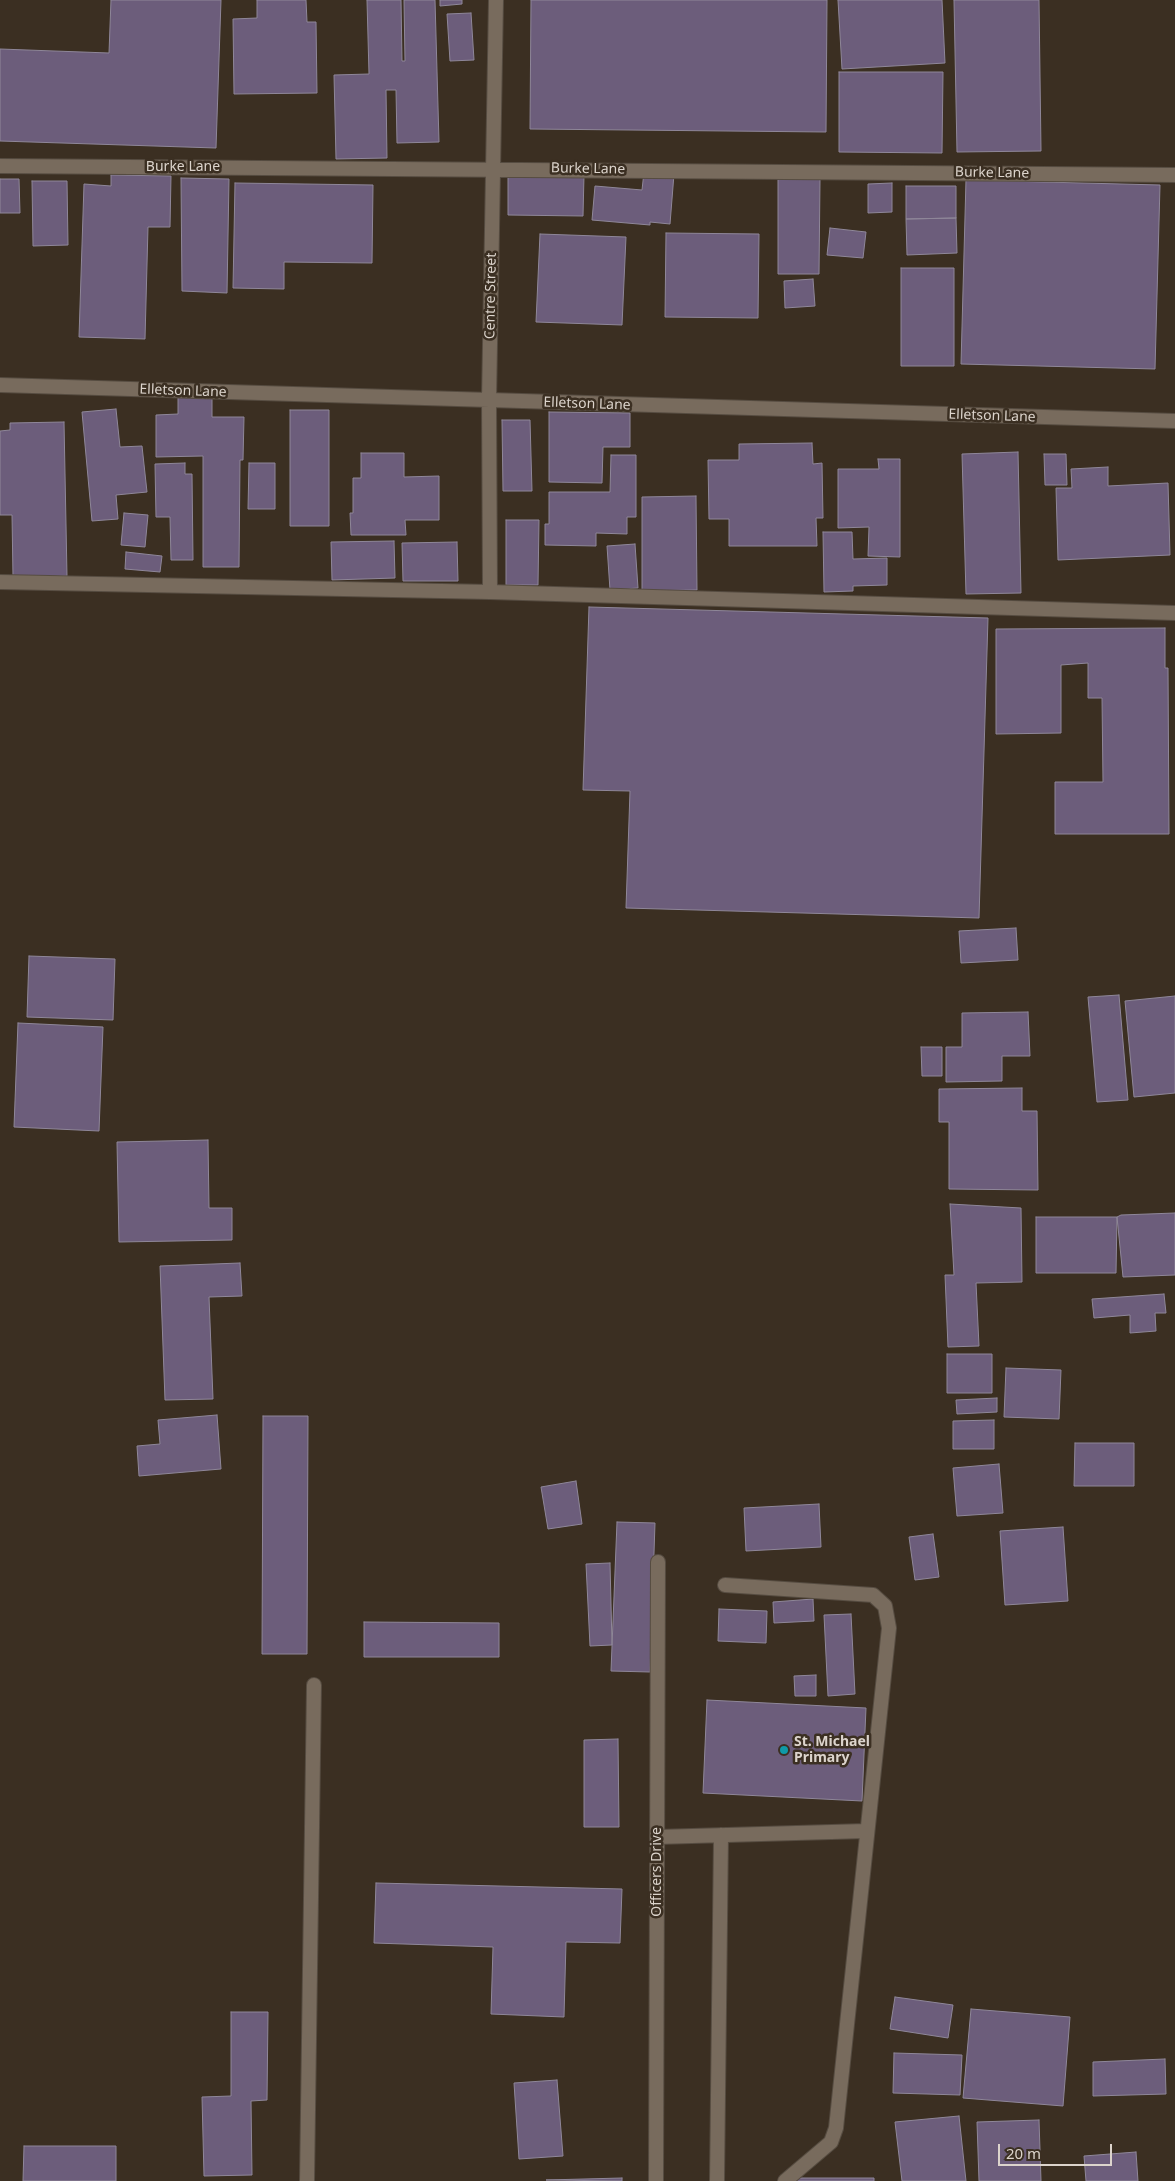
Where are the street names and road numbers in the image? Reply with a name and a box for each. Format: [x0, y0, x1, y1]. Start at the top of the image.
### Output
street label: Burke Lane [146, 159, 220, 175]
street label: Burke Lane [551, 160, 625, 178]
street label: Burke Lane [955, 164, 1029, 182]
street label: Centre Street [482, 253, 500, 339]
street label: Elletson Lane [139, 381, 227, 401]
street label: Elletson Lane [543, 394, 631, 414]
street label: Elletson Lane [948, 406, 1036, 426]
street label: Officers Drive [649, 1827, 665, 1917]

